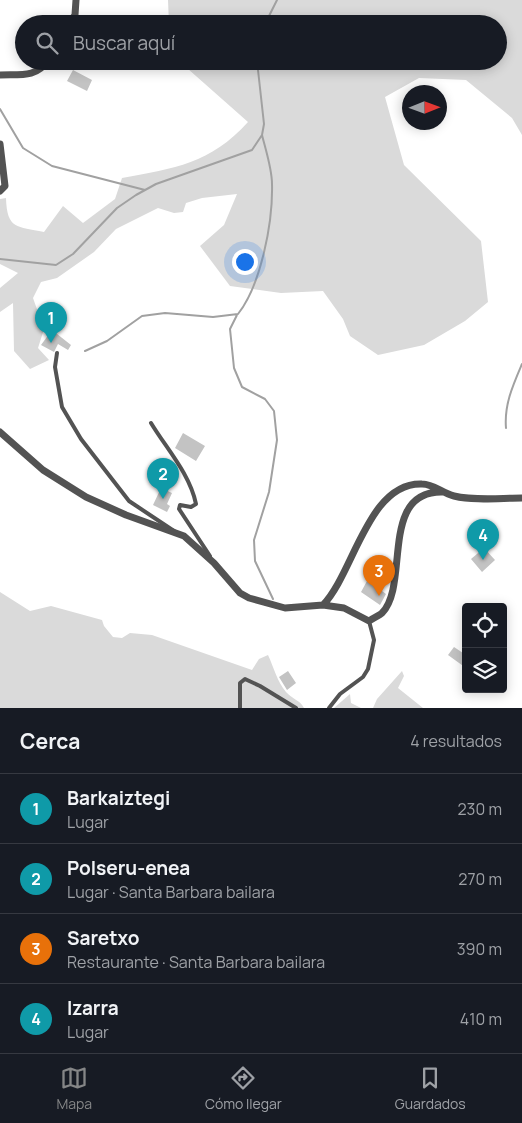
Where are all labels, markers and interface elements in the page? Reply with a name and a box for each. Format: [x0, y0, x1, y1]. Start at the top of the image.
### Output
search box [15, 15, 507, 70]
icon: search [33, 29, 61, 57]
text: Buscar aquí [73, 30, 175, 56]
north arrow [402, 85, 447, 130]
your location [232, 249, 258, 275]
pin: 1 [35, 302, 67, 343]
pin: 2 [147, 458, 179, 499]
pin: 4 [467, 519, 499, 560]
pin: 3 [363, 555, 395, 596]
map controls [462, 603, 507, 693]
button: locate [462, 603, 507, 648]
button: layers [462, 648, 507, 693]
text: Cerca [20, 727, 80, 755]
text: 4 resultados [410, 730, 502, 752]
text: Barkaiztegi [67, 785, 170, 811]
text: 1 [32, 798, 40, 820]
text: 230 m [458, 798, 502, 820]
text: Lugar [67, 811, 109, 833]
text: Polseru-enea [67, 855, 190, 881]
text: 2 [31, 868, 41, 890]
text: 270 m [458, 868, 502, 890]
text: Lugar · Santa Barbara bailara [67, 881, 275, 903]
text: Saretxo [67, 925, 139, 951]
text: 3 [31, 938, 41, 960]
text: 390 m [457, 938, 502, 960]
text: Restaurante · Santa Barbara bailara [67, 951, 325, 973]
text: Izarra [67, 995, 119, 1021]
text: 4 [31, 1008, 41, 1030]
text: 410 m [460, 1008, 502, 1030]
text: Lugar [67, 1021, 109, 1043]
tab: Mapa [56, 1064, 92, 1113]
tab: Cómo llegar [205, 1064, 282, 1113]
tab: Guardados [395, 1064, 466, 1113]

